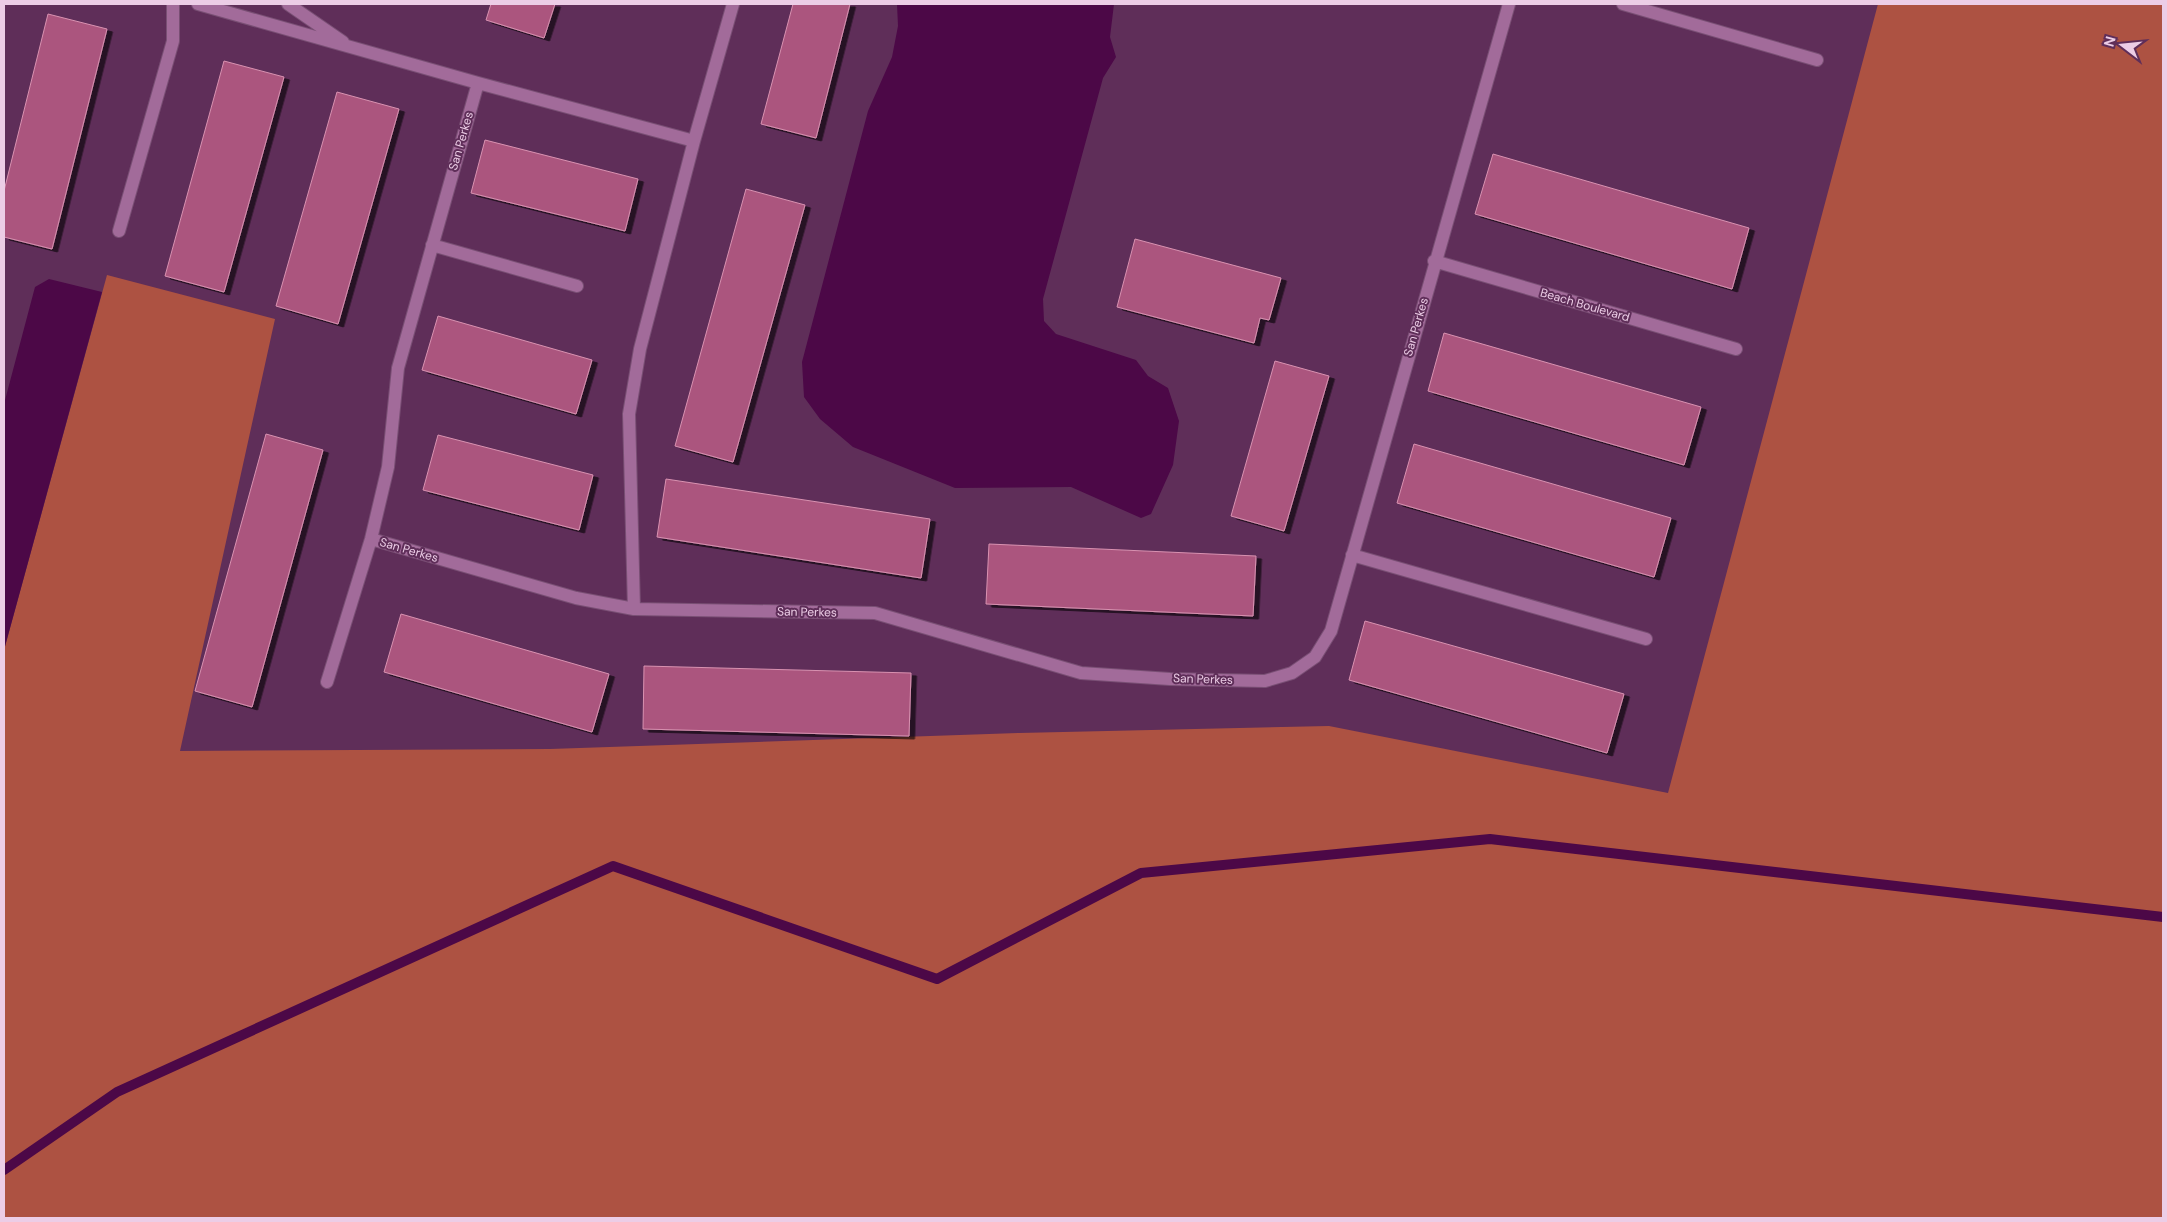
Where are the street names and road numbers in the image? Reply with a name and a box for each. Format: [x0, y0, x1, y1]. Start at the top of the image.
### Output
street label: San Perkes [445, 110, 477, 172]
street label: Beach Boulevard [1538, 285, 1632, 325]
street label: San Perkes [1400, 296, 1432, 358]
street label: San Perkes [378, 534, 440, 566]
street label: San Perkes [777, 603, 837, 621]
street label: San Perkes [1173, 670, 1233, 688]

